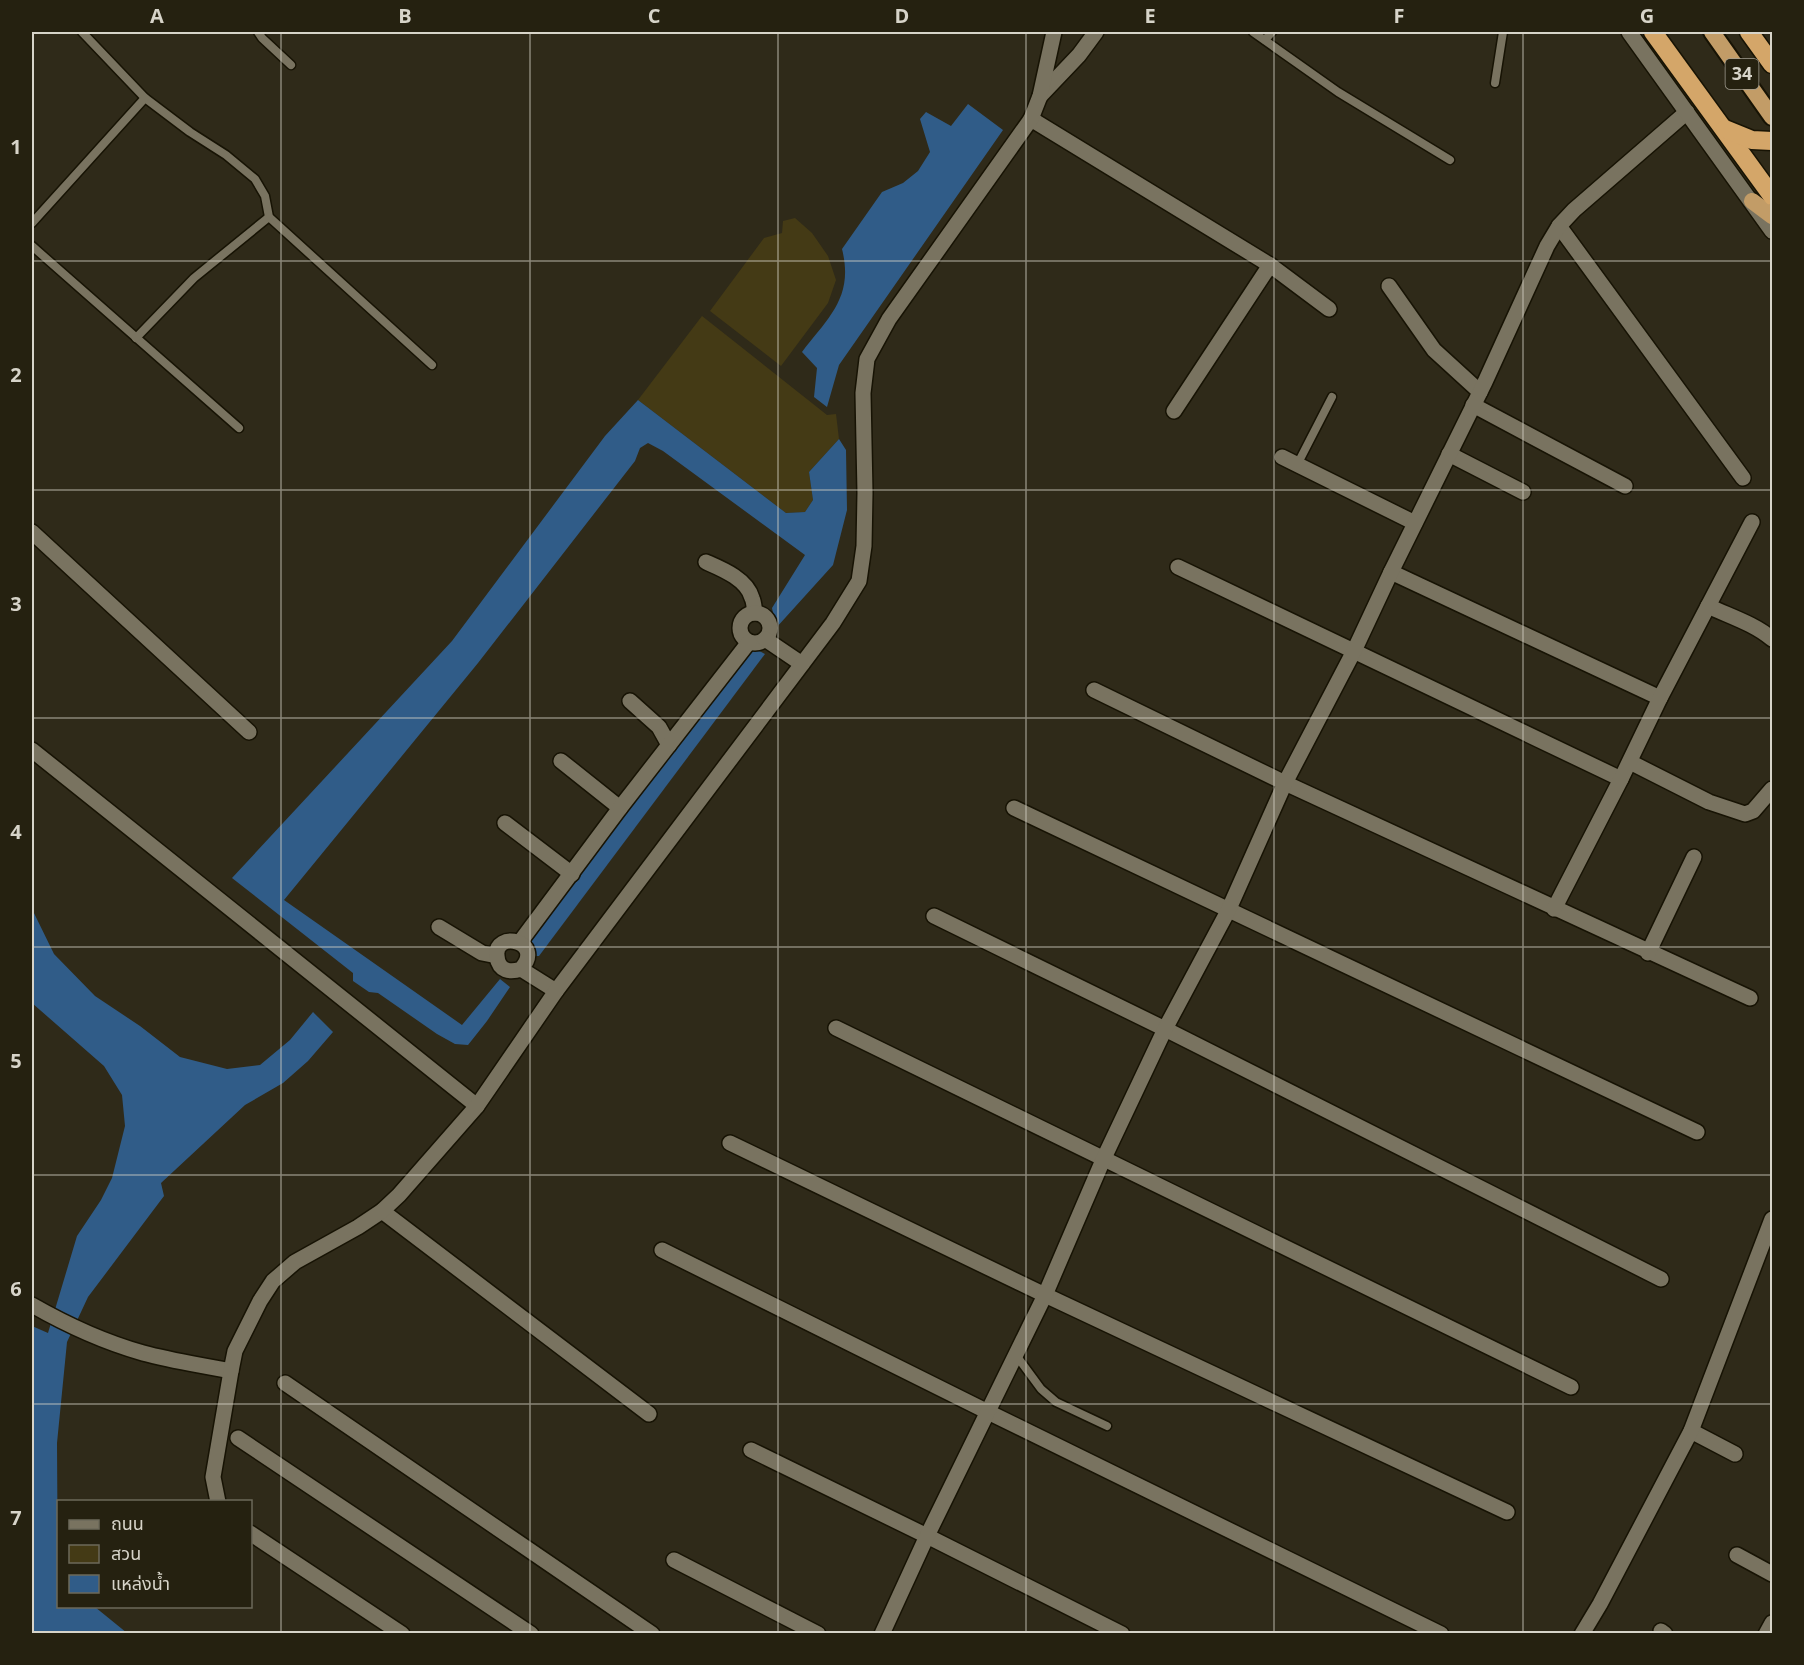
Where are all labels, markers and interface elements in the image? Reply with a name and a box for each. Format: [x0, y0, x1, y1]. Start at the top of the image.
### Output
text: A [150, 2, 164, 29]
text: B [398, 2, 412, 29]
text: C [648, 2, 661, 29]
text: D [895, 2, 909, 29]
text: E [1144, 2, 1156, 29]
text: F [1394, 2, 1404, 29]
text: G [1640, 2, 1654, 29]
road number: 34 [1726, 59, 1758, 89]
text: 1 [10, 133, 22, 160]
text: 2 [10, 361, 22, 388]
text: 3 [10, 590, 22, 617]
text: 4 [10, 818, 22, 845]
text: 5 [10, 1047, 22, 1074]
text: 6 [10, 1275, 22, 1302]
legend [57, 1500, 252, 1608]
text: 7 [10, 1504, 22, 1531]
text: ถนน [111, 1511, 144, 1535]
text: สวน [111, 1541, 141, 1565]
text: แหล่งน้ำ [111, 1571, 170, 1595]

